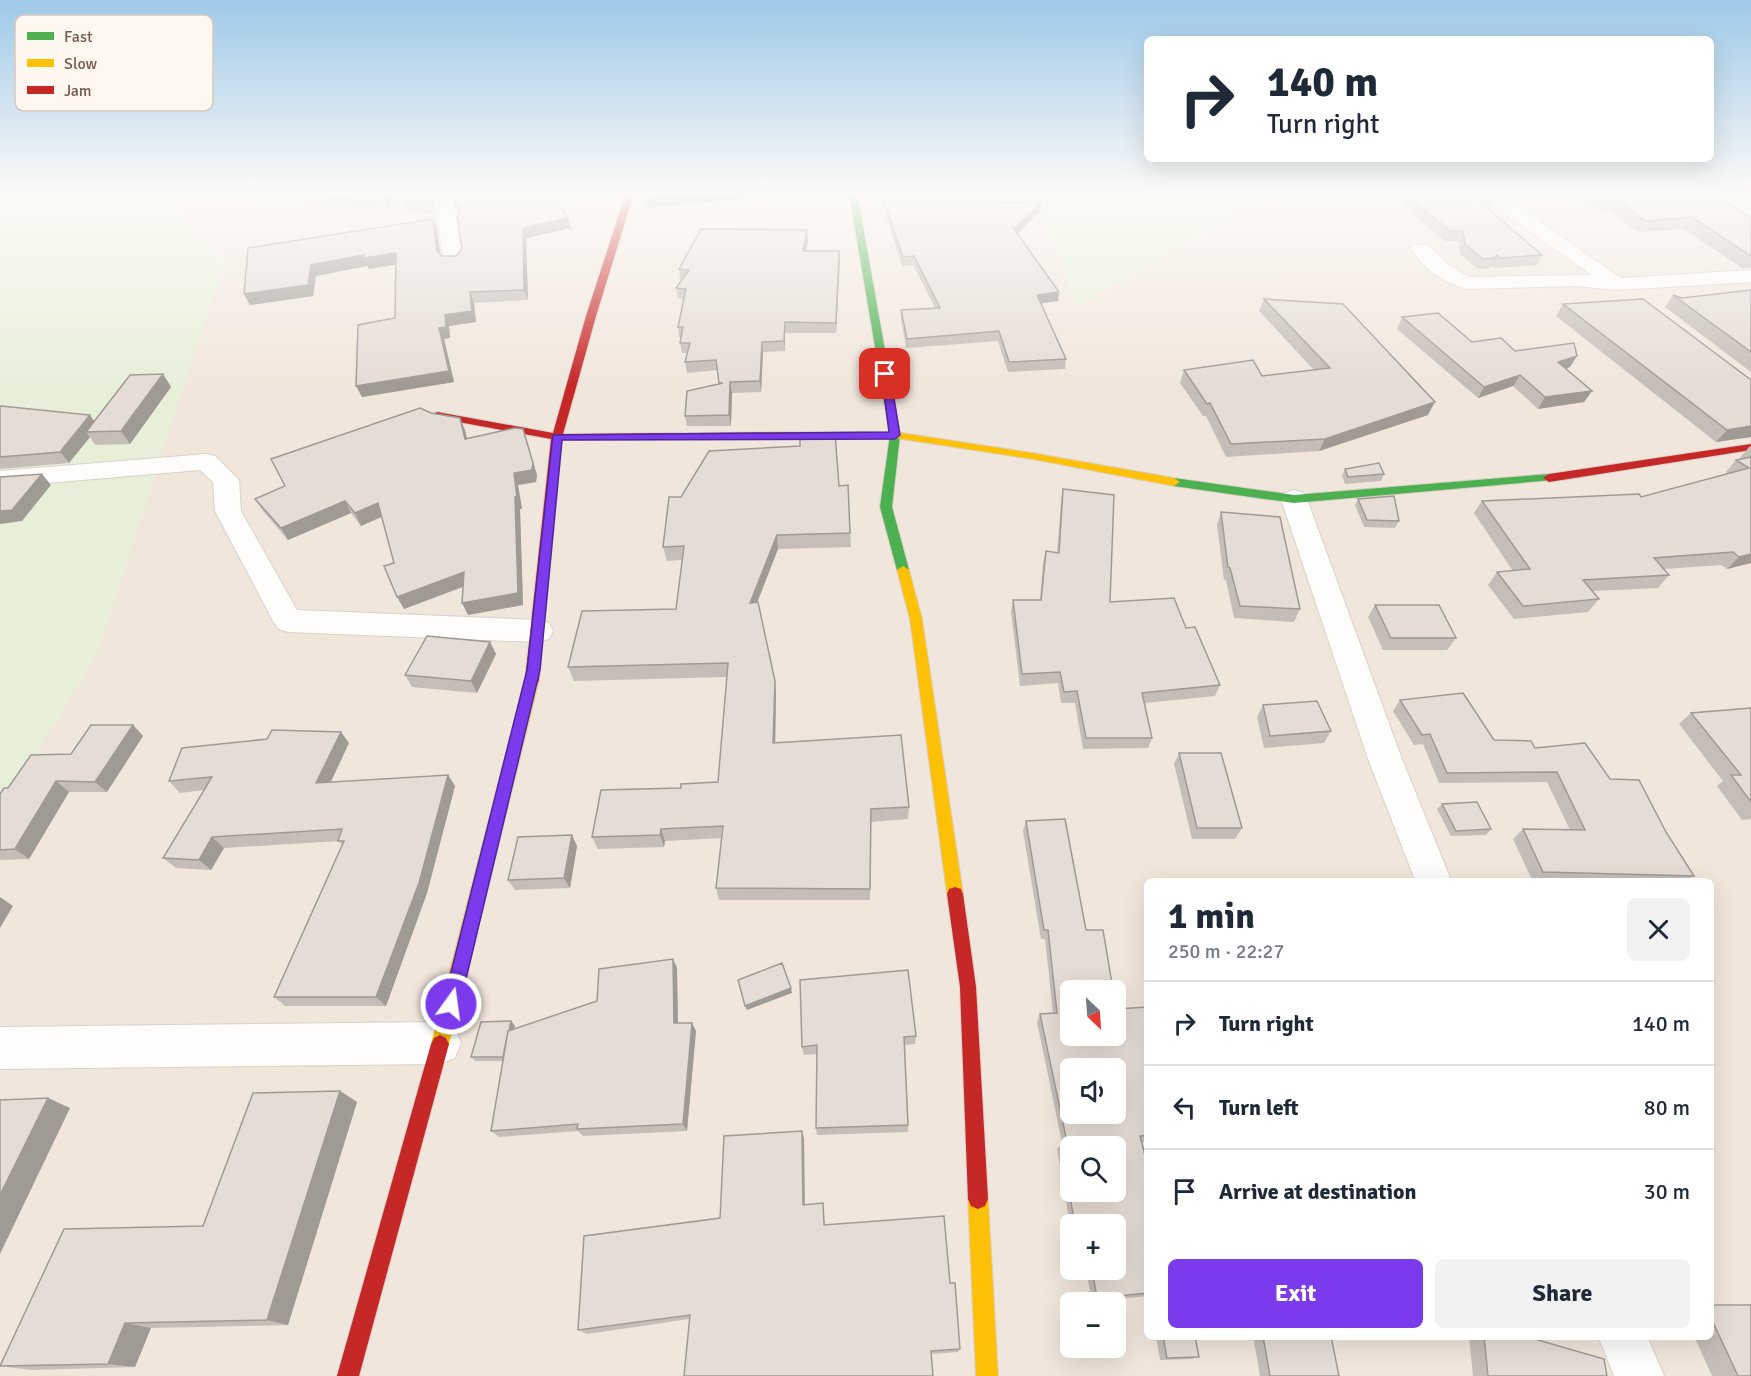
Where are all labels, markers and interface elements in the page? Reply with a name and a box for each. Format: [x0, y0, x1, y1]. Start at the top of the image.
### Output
legend [15, 15, 213, 111]
text: Fast [64, 27, 93, 47]
text: Slow [64, 54, 98, 74]
text: 140 m [1267, 57, 1378, 108]
icon: right [1168, 60, 1246, 138]
text: Jam [64, 81, 92, 101]
text: Turn right [1267, 108, 1380, 141]
pin [859, 348, 910, 399]
icon: arrive [868, 357, 901, 390]
text: 1 min [1168, 894, 1255, 939]
button: close [1627, 898, 1690, 961]
text: 250 m · 22:27 [1168, 939, 1284, 964]
position arrow [419, 972, 483, 1036]
north arrow [1060, 980, 1126, 1046]
map controls [1060, 980, 1126, 1358]
icon: right [1168, 1007, 1201, 1040]
text: Turn right [1219, 1010, 1314, 1037]
text: 140 m [1632, 1010, 1690, 1037]
button: sound [1060, 1058, 1126, 1124]
icon: left [1168, 1091, 1201, 1124]
text: Turn left [1219, 1094, 1299, 1121]
text: 80 m [1644, 1094, 1690, 1121]
button: search [1060, 1136, 1126, 1202]
icon: arrive [1168, 1175, 1201, 1208]
text: Arrive at destination [1219, 1178, 1416, 1205]
text: 30 m [1644, 1178, 1690, 1205]
button: + [1060, 1214, 1126, 1280]
button: Exit [1168, 1259, 1423, 1328]
button: Share [1435, 1259, 1690, 1328]
button: − [1060, 1292, 1126, 1358]

